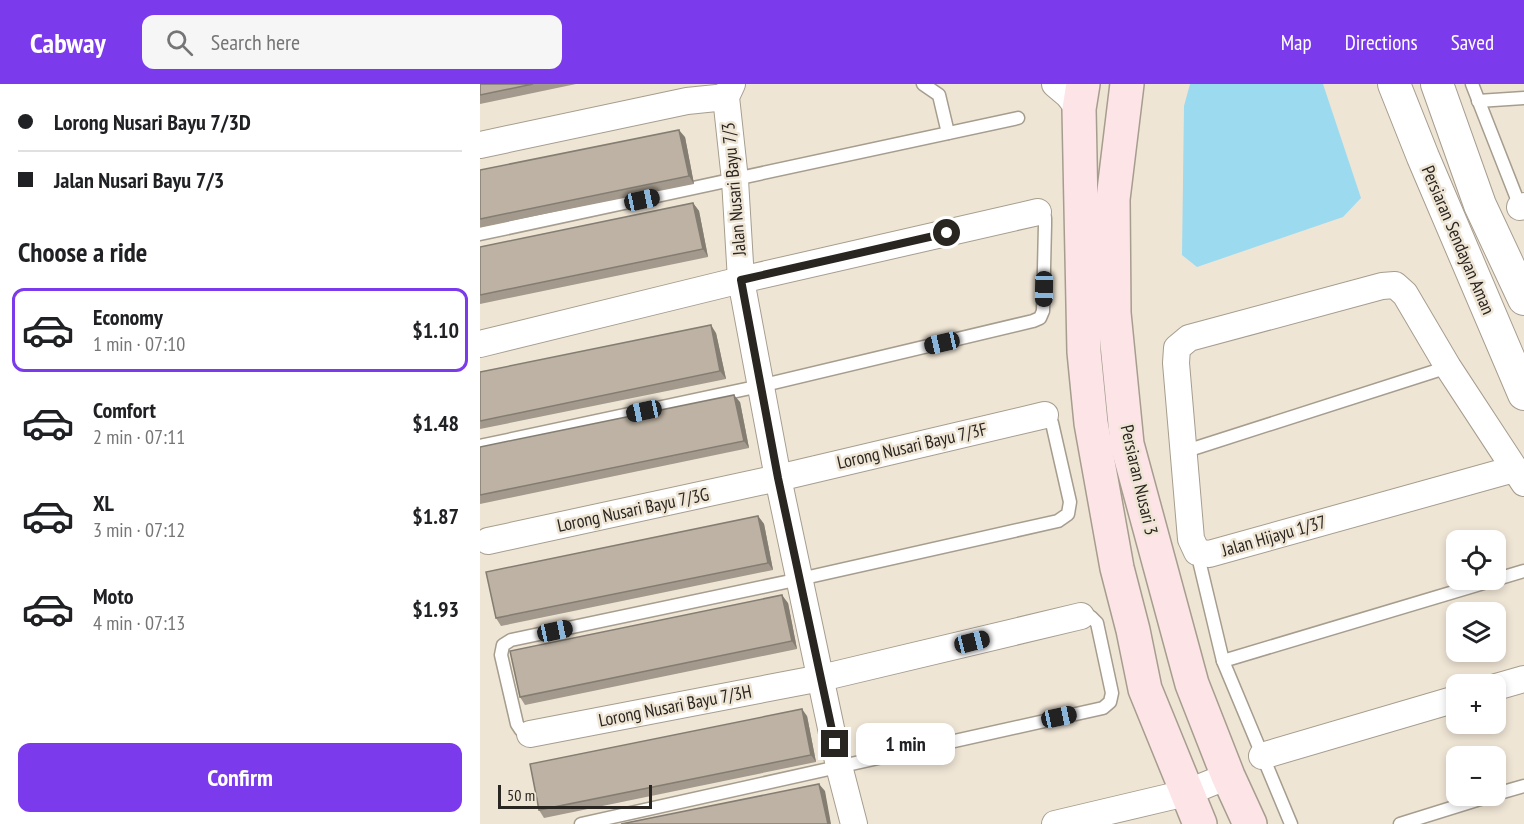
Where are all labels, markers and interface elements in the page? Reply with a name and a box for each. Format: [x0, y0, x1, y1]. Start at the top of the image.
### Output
search box [142, 15, 562, 69]
text: Cabway [30, 24, 106, 61]
icon: search [163, 26, 196, 59]
text: Search here [211, 28, 300, 56]
text: Map [1281, 29, 1312, 56]
text: Directions [1345, 29, 1418, 56]
text: Saved [1451, 29, 1494, 56]
text: Lorong Nusari Bayu 7/3D [54, 108, 251, 136]
street label: Jalan Nusari Bayu 7/3 [716, 121, 751, 258]
street label: Persiaran Sendayan Aman [1417, 162, 1500, 318]
text: Jalan Nusari Bayu 7/3 [54, 166, 224, 194]
car [623, 187, 661, 213]
route start [933, 219, 960, 246]
text: Choose a ride [18, 235, 147, 269]
car [1035, 271, 1053, 307]
icon: car [21, 303, 75, 357]
text: Economy [93, 303, 163, 331]
text: $1.10 [412, 316, 459, 344]
car [922, 330, 962, 356]
text: 1 min · 07:10 [93, 331, 185, 357]
icon: car [21, 396, 75, 450]
text: Comfort [93, 396, 156, 424]
car [625, 398, 663, 424]
text: $1.48 [412, 409, 459, 437]
street label: Lorong Nusari Bayu 7/3F [835, 417, 989, 474]
street label: Persiaran Nusari 3 [1116, 422, 1163, 537]
text: 2 min · 07:11 [93, 424, 185, 450]
street label: Lorong Nusari Bayu 7/3G [555, 482, 711, 537]
icon: car [21, 489, 75, 543]
text: XL [93, 489, 114, 517]
text: $1.87 [412, 502, 459, 530]
street label: Jalan Hijayu 1/37 [1218, 510, 1329, 562]
text: 3 min · 07:12 [93, 517, 185, 543]
map controls [1446, 530, 1506, 806]
button: locate [1446, 530, 1506, 590]
icon: car [21, 582, 75, 636]
text: Moto [93, 582, 134, 610]
text: $1.93 [412, 595, 459, 623]
button: layers [1446, 602, 1506, 662]
text: 4 min · 07:13 [93, 610, 185, 636]
car [536, 618, 574, 644]
car [952, 629, 992, 655]
button: + [1446, 674, 1506, 734]
street label: Lorong Nusari Bayu 7/3H [596, 679, 753, 732]
car [1040, 704, 1078, 730]
callout: 1 min [856, 723, 955, 765]
route end [821, 730, 848, 757]
text: 1 min [885, 731, 926, 757]
button: Confirm [18, 743, 462, 812]
button: − [1446, 746, 1506, 806]
scale bar [498, 782, 652, 810]
text: 50 m [507, 785, 535, 805]

